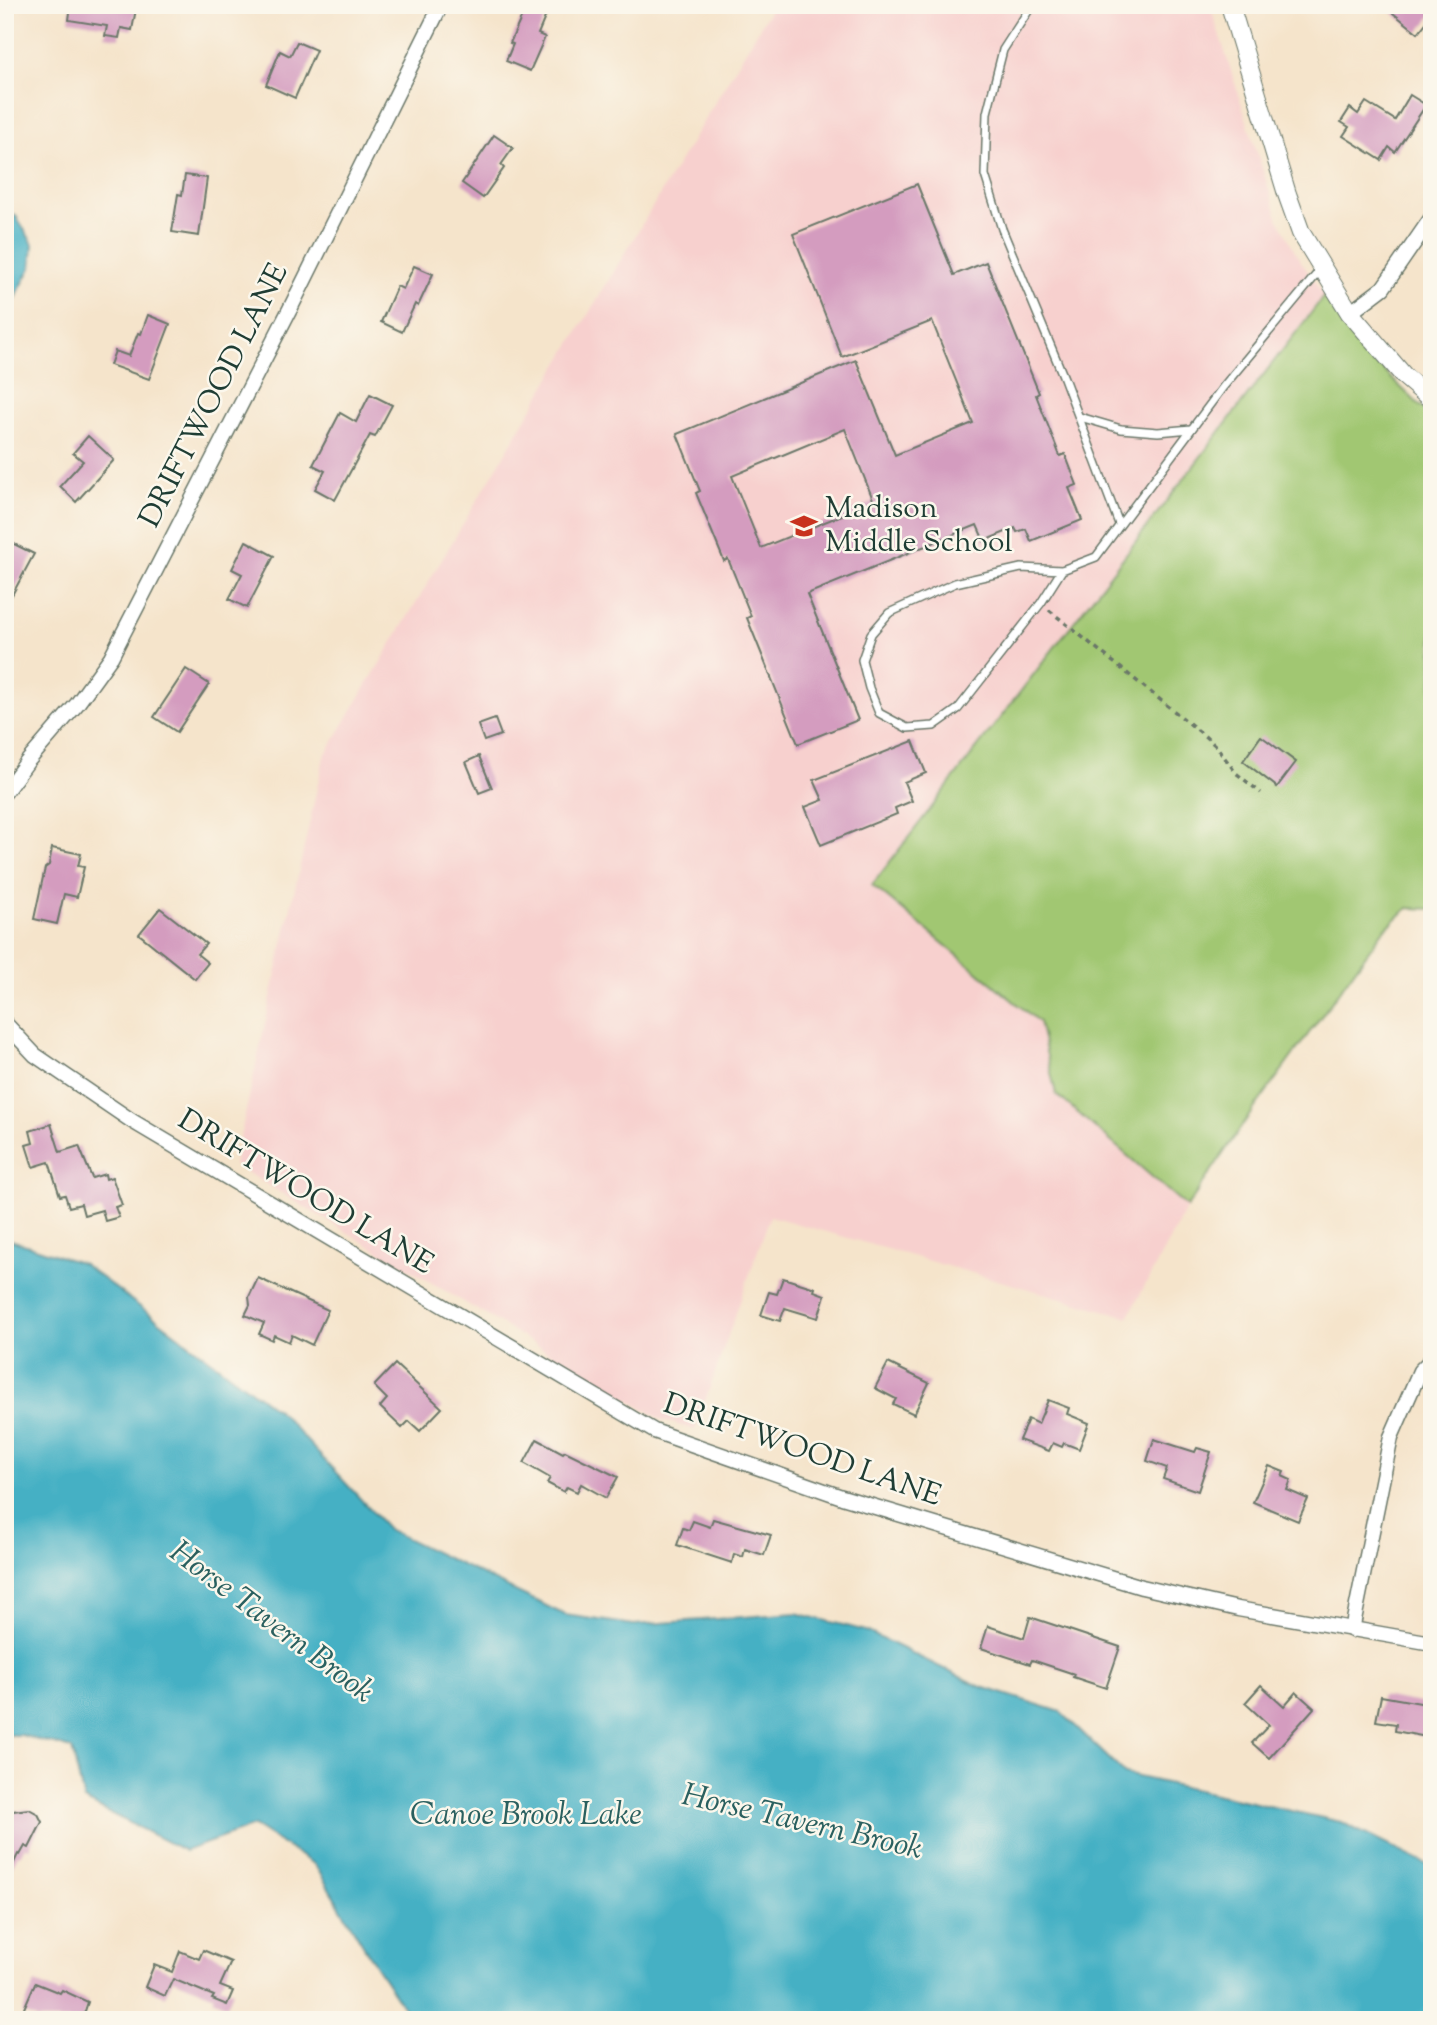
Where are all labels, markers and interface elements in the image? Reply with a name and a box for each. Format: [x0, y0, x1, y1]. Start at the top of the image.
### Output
street label: DRIFTWOOD LANE [130, 256, 300, 536]
place label: Madison Middle School [825, 488, 1013, 565]
school or university icon: Madison Middle School [789, 511, 819, 541]
street label: DRIFTWOOD LANE [169, 1100, 441, 1286]
street label: DRIFTWOOD LANE [657, 1383, 947, 1519]
water label: Horse Tavern Brook [159, 1531, 383, 1715]
water label: Horse Tavern Brook [677, 1773, 927, 1873]
water label: Canoe Brook Lake [410, 1793, 642, 1839]

